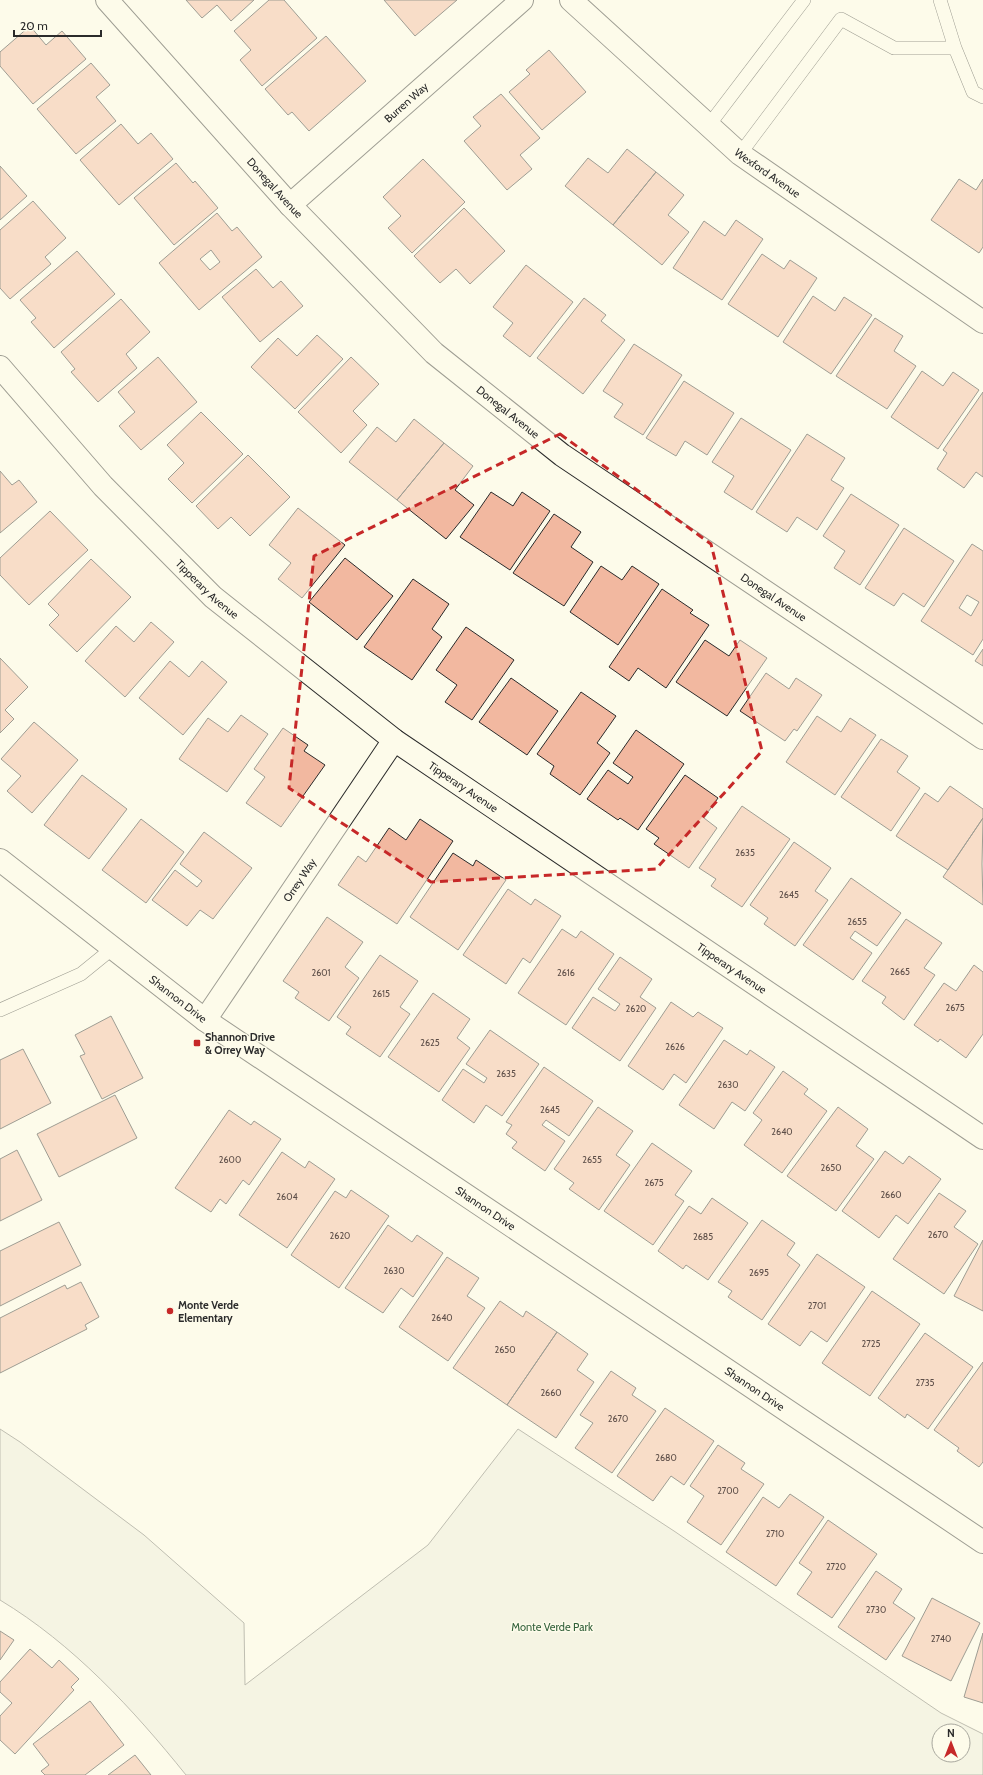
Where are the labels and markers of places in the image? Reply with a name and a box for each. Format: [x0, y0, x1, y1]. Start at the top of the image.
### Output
place label: Shannon Drive & Orrey Way [205, 1030, 275, 1057]
marker: Shannon Drive & Orrey Way [192, 1038, 202, 1048]
place label: Monte Verde Elementary [178, 1298, 239, 1325]
marker: Monte Verde Elementary [165, 1306, 175, 1316]

